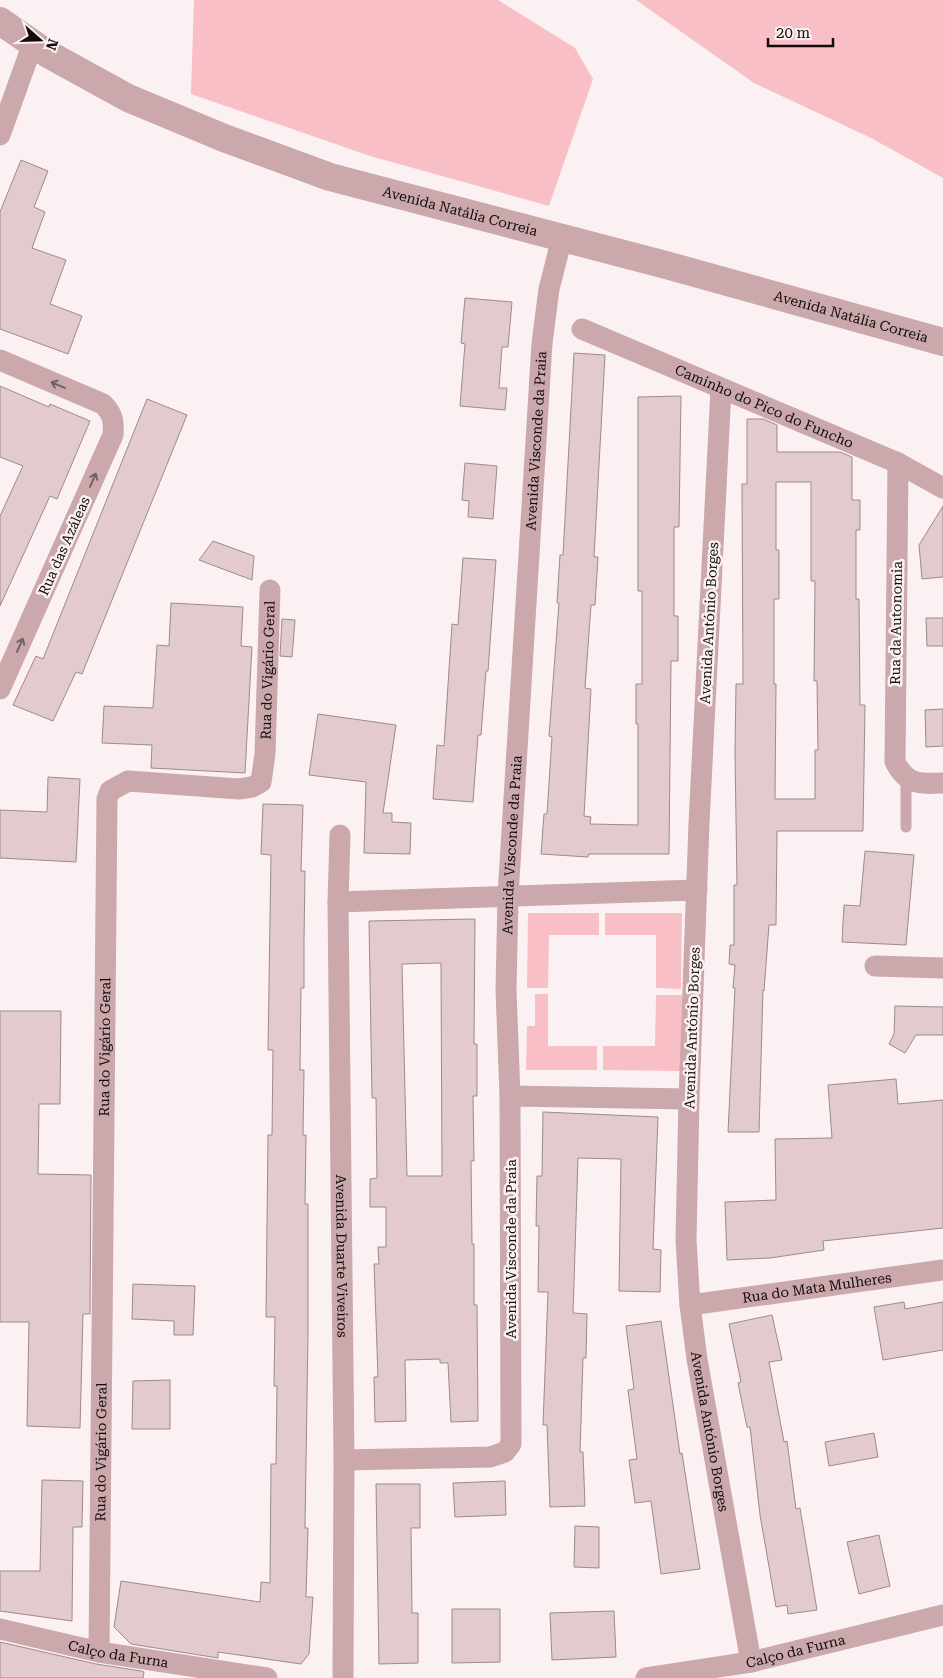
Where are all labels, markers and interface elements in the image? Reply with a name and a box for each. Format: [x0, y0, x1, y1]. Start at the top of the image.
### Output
north arrow [15, 15, 65, 65]
scale bar [768, 15, 833, 47]
text: 20 m [776, 24, 811, 42]
text: N [43, 37, 62, 52]
street label: Avenida Natália Correia [381, 183, 540, 239]
street label: Avenida Natália Correia [772, 287, 931, 346]
street label: Avenida Visconde da Praia [522, 350, 550, 531]
street label: Caminho do Pico do Funcho [673, 361, 856, 451]
one-way arrow [51, 379, 66, 389]
one-way arrow [88, 473, 98, 488]
street label: Rua das Azáleas [35, 494, 93, 598]
street label: Avenida António Borges [697, 541, 721, 704]
street label: Rua da Autonomia [887, 560, 905, 685]
street label: Rua do Vigário Geral [257, 600, 278, 740]
one-way arrow [15, 638, 25, 653]
street label: Avenida Visconde da Praia [499, 755, 525, 935]
street label: Avenida António Borges [681, 946, 703, 1109]
street label: Rua do Vigário Geral [96, 977, 113, 1117]
street label: Avenida Visconde da Praia [503, 1159, 519, 1339]
street label: Avenida Duarte Viveiros [333, 1174, 351, 1338]
street label: Rua do Mata Mulheres [741, 1269, 893, 1306]
street label: Avenida António Borges [688, 1351, 732, 1513]
street label: Rua do Vigário Geral [92, 1382, 110, 1522]
street label: Calço da Furna [745, 1631, 847, 1671]
street label: Calço da Furna [67, 1637, 170, 1671]

